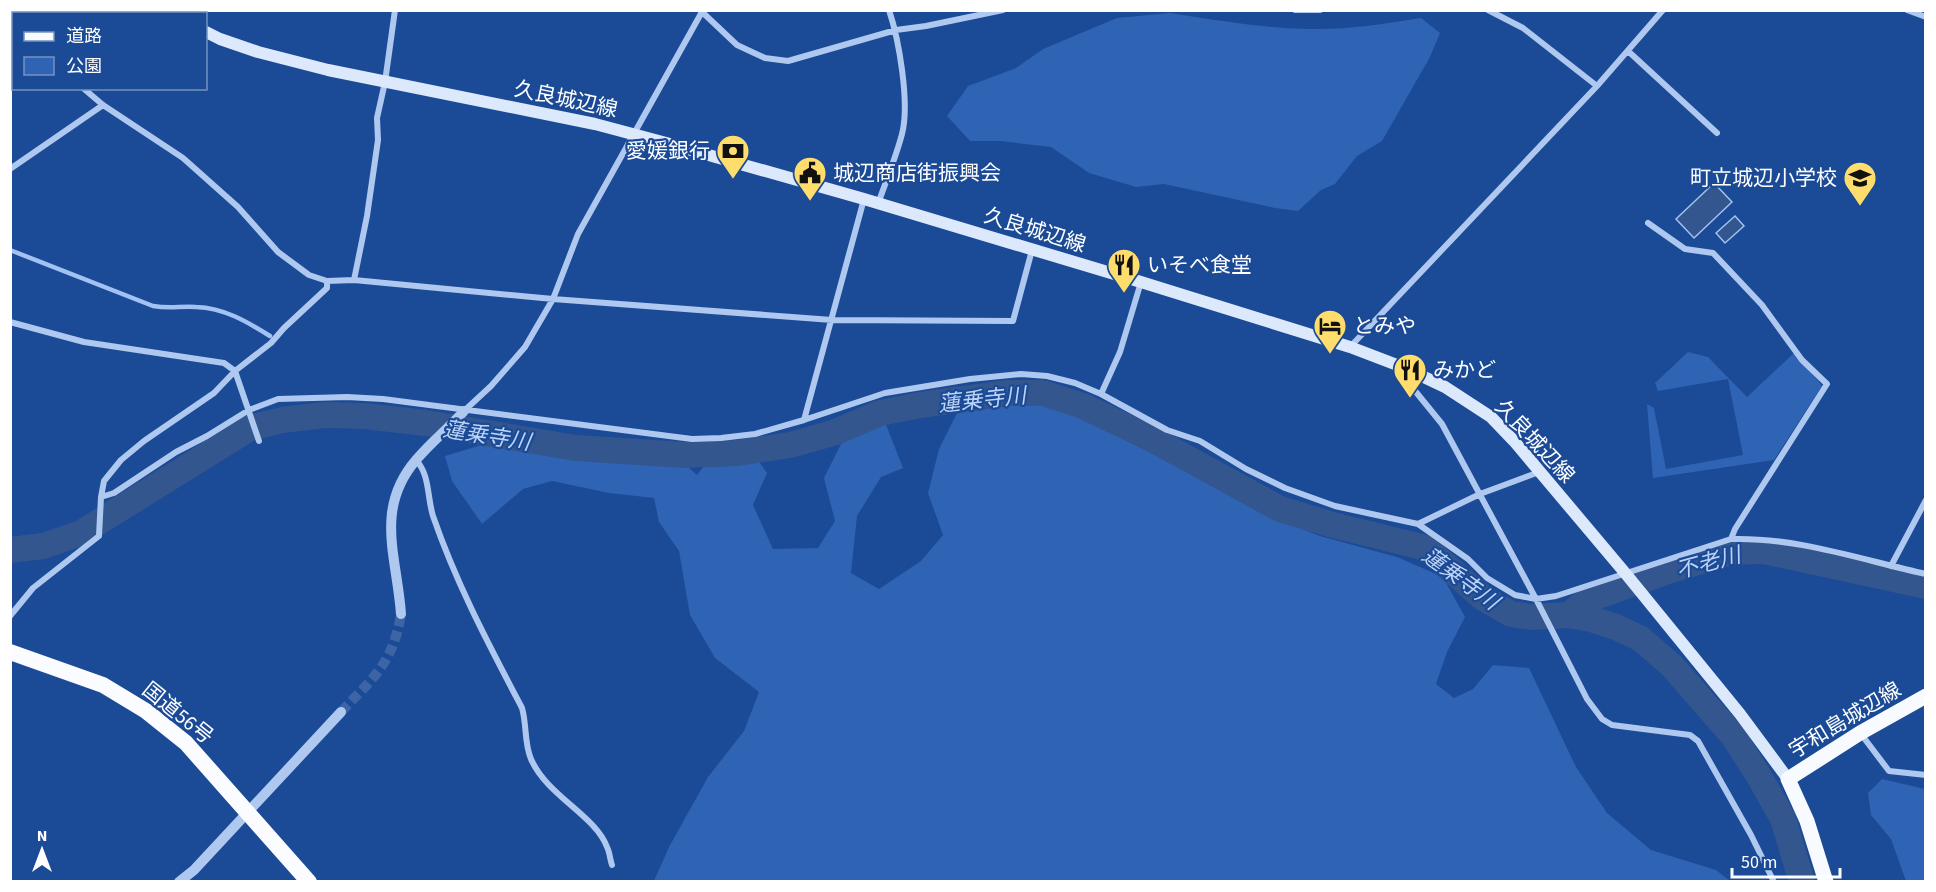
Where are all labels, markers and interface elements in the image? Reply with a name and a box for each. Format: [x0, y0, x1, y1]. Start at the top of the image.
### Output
legend [12, 12, 207, 90]
text: 道路 [66, 24, 102, 49]
text: 公園 [66, 54, 102, 79]
street label: 久良城辺線 [512, 73, 620, 125]
bank icon: 愛媛銀行 [715, 133, 751, 180]
place label: 愛媛銀行 [626, 136, 710, 166]
public building icon: 城辺商店街振興会 [792, 155, 828, 202]
place label: 城辺商店街振興会 [833, 158, 1001, 188]
school or university icon: 町立城辺小学校 [1842, 160, 1878, 207]
place label: 町立城辺小学校 [1690, 163, 1837, 193]
street label: 久良城辺線 [980, 200, 1090, 260]
restaurant icon: いそべ食堂 [1106, 247, 1142, 294]
place label: いそべ食堂 [1147, 250, 1252, 280]
hotel icon: とみや [1312, 308, 1348, 355]
place label: とみや [1353, 311, 1416, 341]
restaurant icon: みかど [1392, 352, 1428, 399]
place label: みかど [1433, 355, 1496, 385]
water label: 蓮乗寺川 [937, 379, 1030, 421]
street label: 久良城辺線 [1488, 392, 1582, 490]
water label: 蓮乗寺川 [441, 413, 535, 459]
water label: 不老川 [1672, 538, 1746, 587]
water label: 蓮乗寺川 [1415, 540, 1507, 619]
street label: 国道56号 [136, 675, 220, 751]
street label: 宇和島城辺線 [1783, 675, 1907, 765]
north arrow [12, 820, 72, 880]
text: N [37, 825, 47, 847]
scale bar [1732, 841, 1840, 879]
text: 50 m [1741, 850, 1777, 875]

